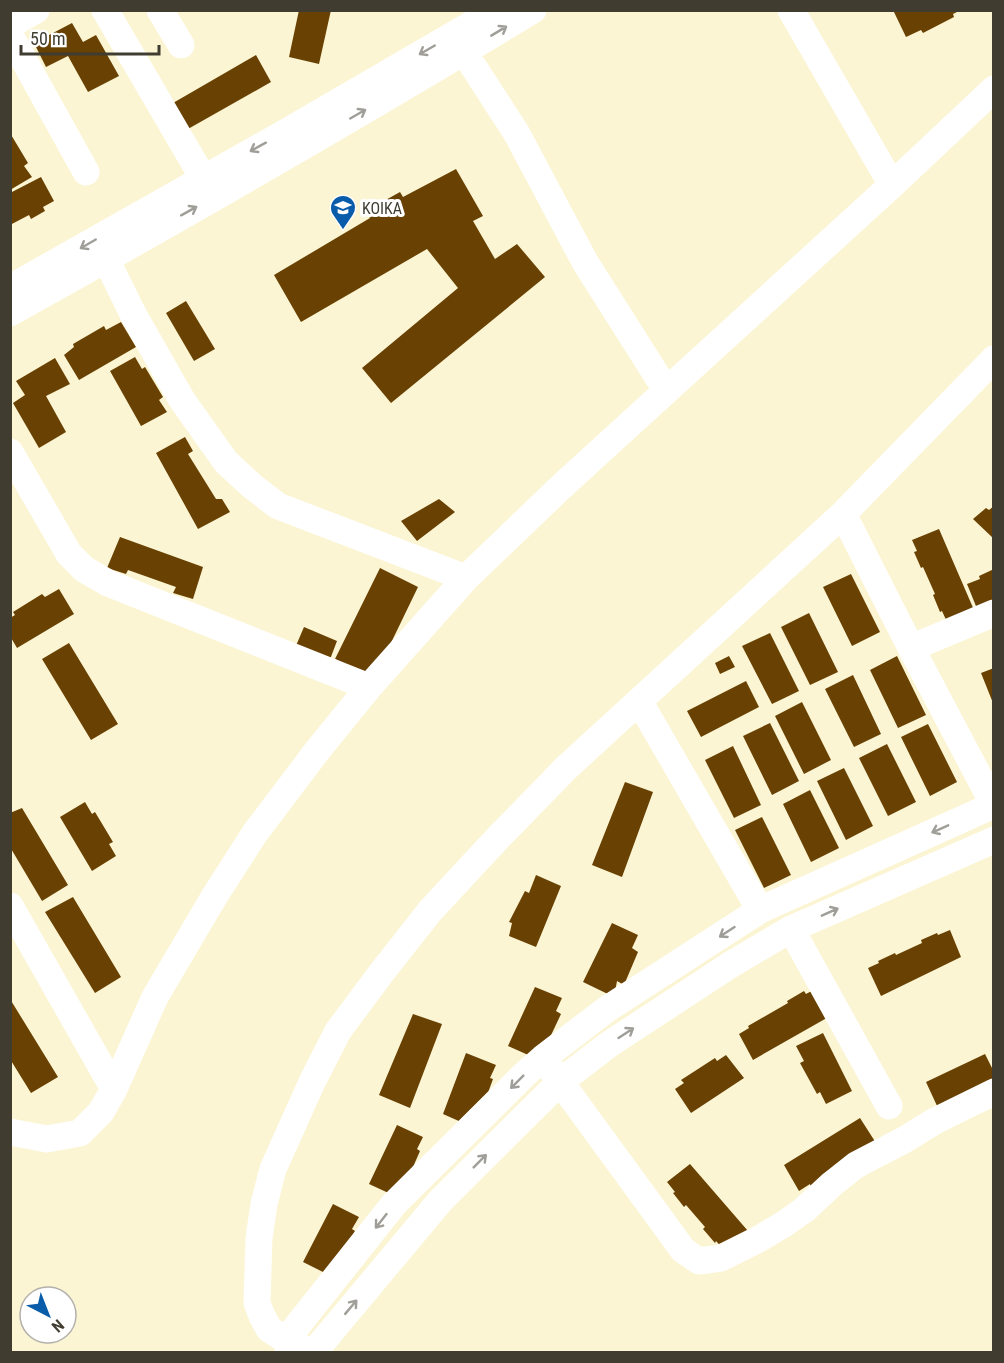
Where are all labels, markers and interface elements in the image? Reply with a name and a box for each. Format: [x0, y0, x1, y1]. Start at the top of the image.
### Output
scale bar [21, 18, 159, 56]
one-way arrow [490, 25, 507, 37]
text: 50 m [30, 28, 65, 49]
one-way arrow [419, 45, 436, 57]
one-way arrow [349, 108, 366, 120]
one-way arrow [250, 142, 267, 154]
school or university icon: KOIKA [328, 193, 358, 231]
place label: KOIKA [362, 199, 402, 218]
one-way arrow [180, 205, 197, 217]
one-way arrow [80, 238, 97, 250]
one-way arrow [932, 824, 950, 836]
one-way arrow [820, 906, 838, 918]
one-way arrow [719, 926, 736, 938]
one-way arrow [617, 1027, 634, 1039]
one-way arrow [510, 1074, 525, 1089]
one-way arrow [472, 1154, 487, 1168]
one-way arrow [374, 1213, 387, 1229]
north arrow [18, 1285, 78, 1345]
one-way arrow [345, 1300, 358, 1316]
text: N [48, 1315, 68, 1336]

